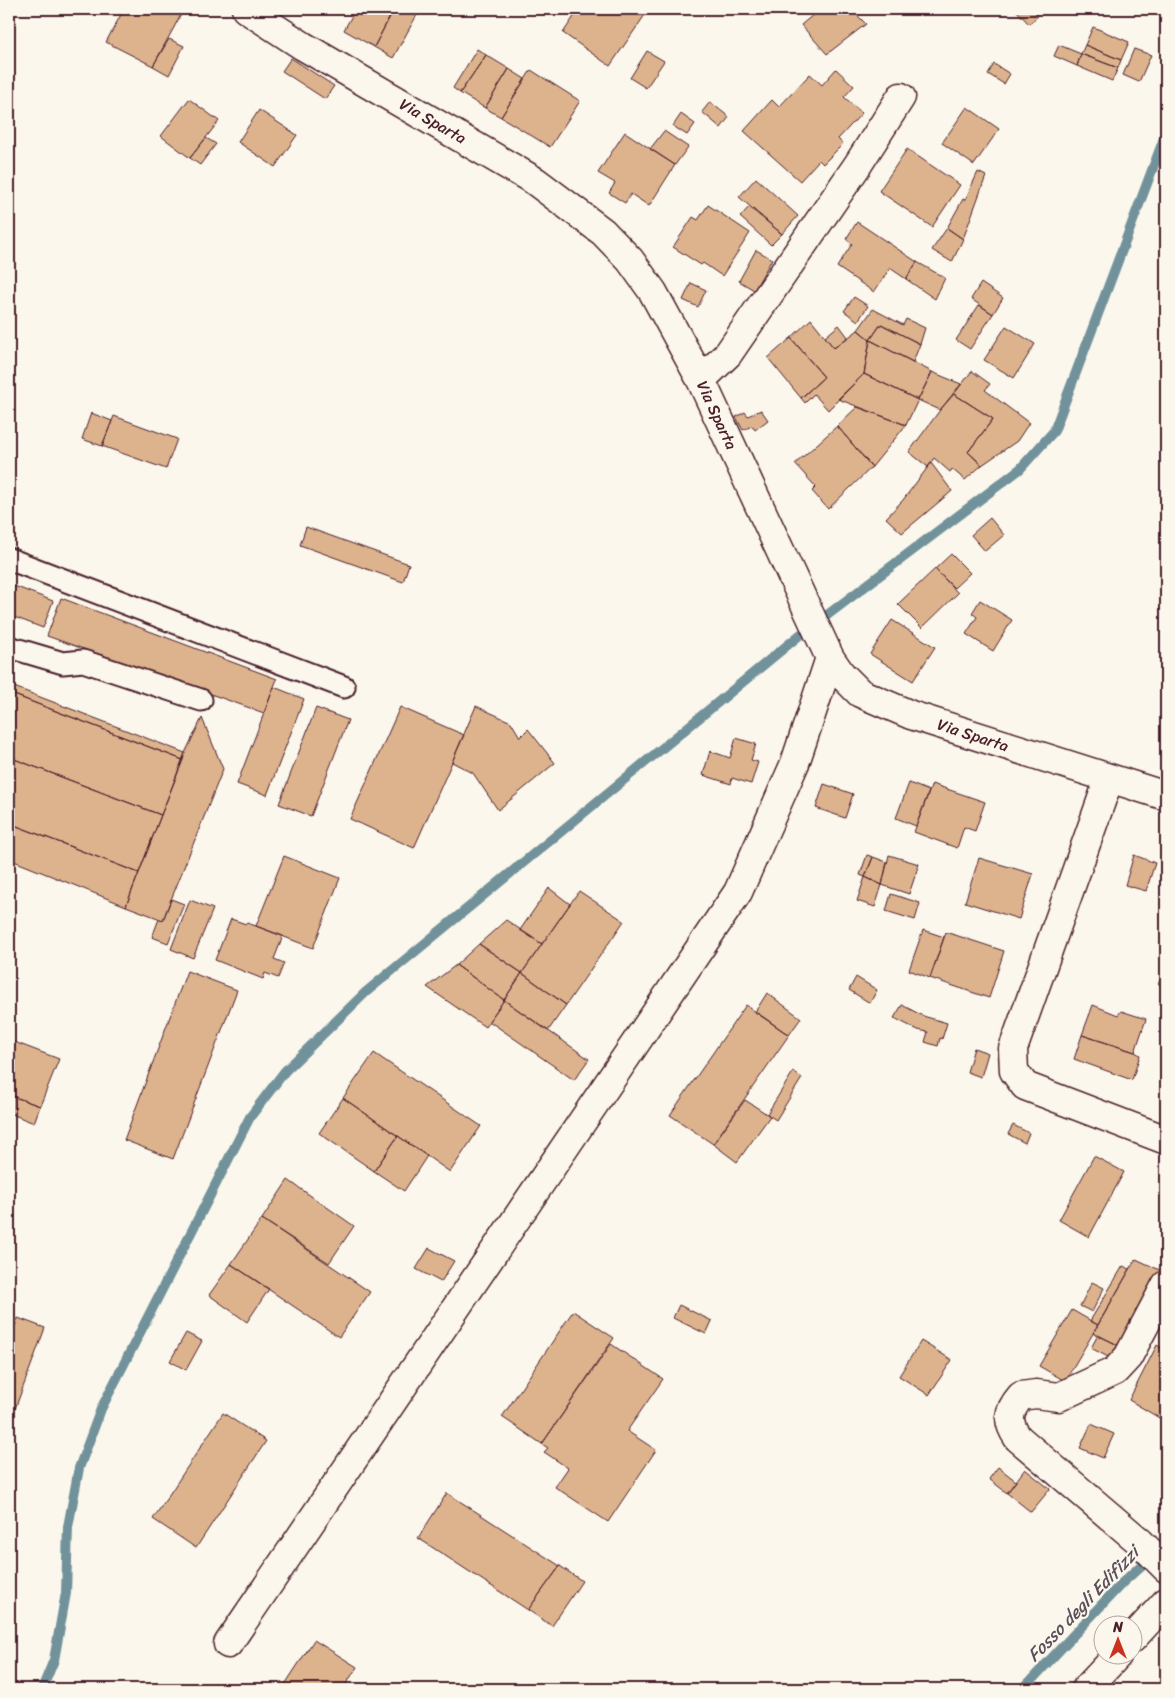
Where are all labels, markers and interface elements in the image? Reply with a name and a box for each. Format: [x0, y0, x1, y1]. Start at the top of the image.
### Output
street label: Via Sparta [394, 90, 472, 152]
street label: Via Sparta [688, 375, 746, 455]
street label: Via Sparta [933, 710, 1013, 760]
water label: Fosso degli Edifizzi [1019, 1536, 1150, 1669]
text: N [1112, 1615, 1123, 1640]
north arrow [1092, 1616, 1142, 1666]

